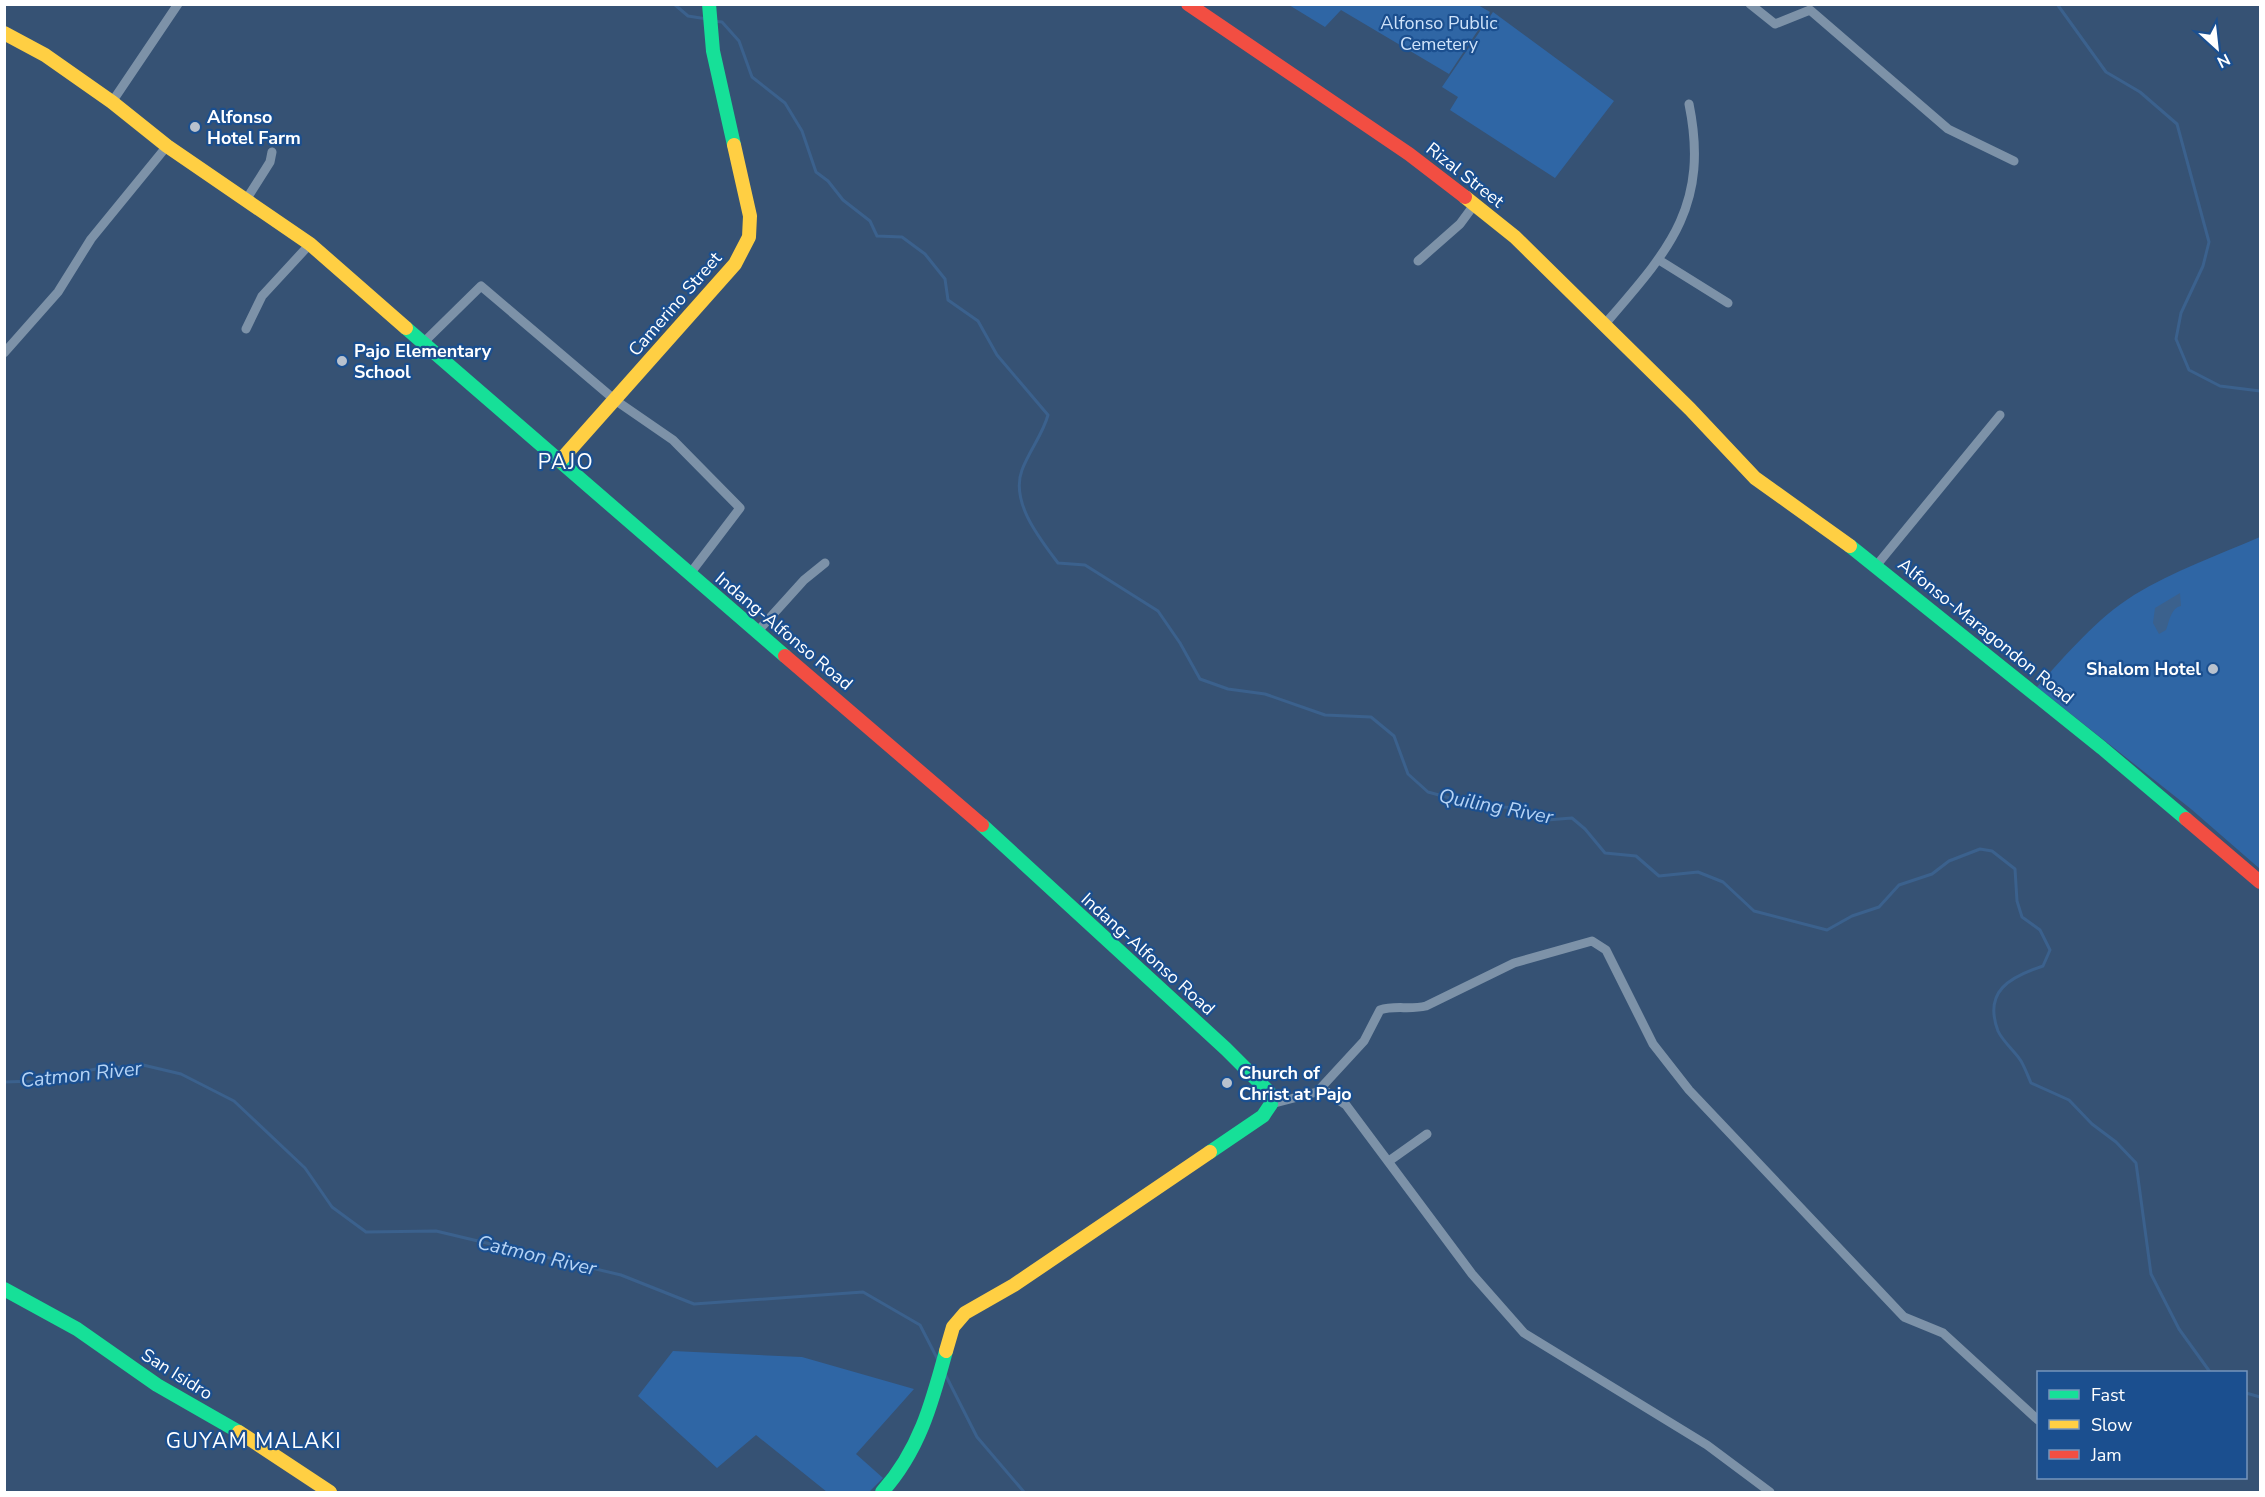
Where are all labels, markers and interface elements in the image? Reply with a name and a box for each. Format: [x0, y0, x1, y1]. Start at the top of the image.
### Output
park label: Alfonso Public Cemetery [1380, 11, 1498, 56]
north arrow [2187, 18, 2247, 78]
text: N [2213, 48, 2234, 73]
place label: Alfonso Hotel Farm [207, 105, 301, 150]
marker: Alfonso Hotel Farm [188, 120, 202, 134]
street label: Rizal Street [1421, 137, 1510, 214]
street label: Camerino Street [623, 246, 727, 361]
place label: Pajo Elementary School [354, 339, 492, 384]
marker: Pajo Elementary School [335, 354, 349, 368]
district label: PAJO [538, 448, 594, 476]
street label: Alfonso-Maragondon Road [1893, 553, 2079, 709]
street label: Indang-Alfonso Road [710, 566, 858, 696]
place label: Shalom Hotel [2086, 657, 2201, 681]
marker: Shalom Hotel [2206, 662, 2220, 676]
water label: Quiling River [1436, 782, 1556, 831]
street label: Indang-Alfonso Road [1076, 887, 1220, 1021]
water label: Catmon River [19, 1055, 144, 1094]
place label: Church of Christ at Pajo [1239, 1061, 1352, 1106]
marker: Church of Christ at Pajo [1220, 1076, 1234, 1090]
water label: Catmon River [475, 1229, 600, 1282]
street label: San Isidro [137, 1343, 217, 1405]
legend [2037, 1371, 2247, 1479]
text: Fast [2091, 1383, 2126, 1407]
text: Slow [2091, 1413, 2132, 1437]
district label: GUYAM MALAKI [166, 1427, 342, 1455]
text: Jam [2090, 1443, 2122, 1467]

